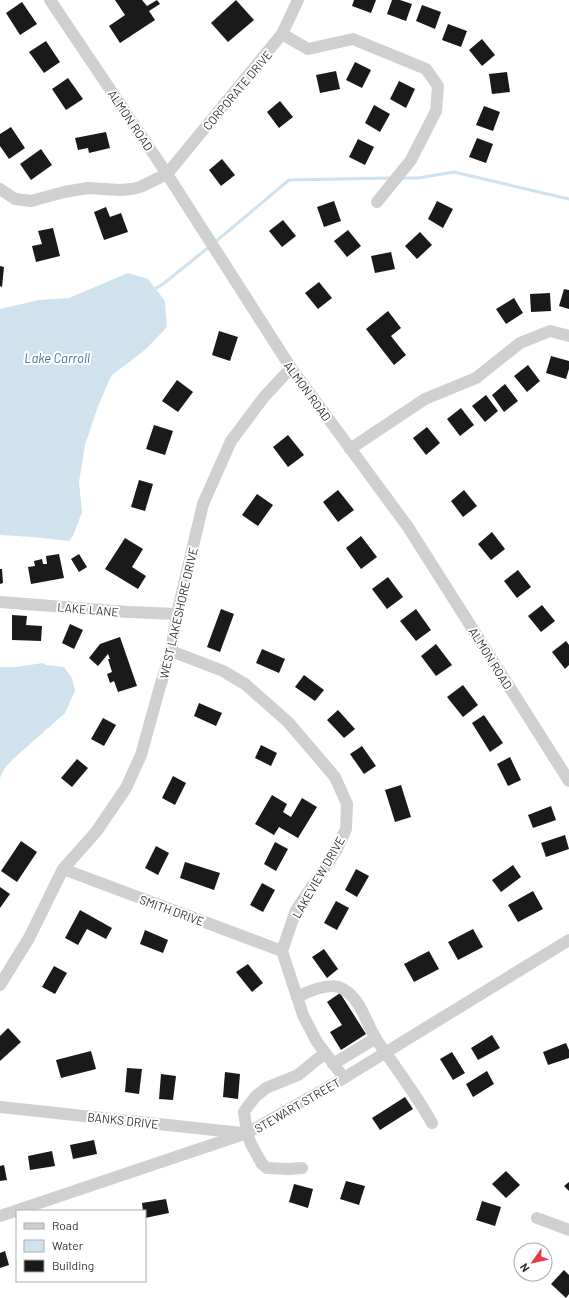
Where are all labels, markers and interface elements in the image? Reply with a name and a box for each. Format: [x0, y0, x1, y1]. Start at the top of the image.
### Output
street label: CORPORATE DRIVE [200, 47, 274, 133]
street label: ALMON ROAD [106, 87, 156, 153]
water label: Lake Carroll [24, 350, 90, 366]
street label: ALMON ROAD [282, 359, 334, 423]
street label: WEST LAKESHORE DRIVE [156, 546, 200, 680]
street label: LAKE LANE [57, 599, 119, 619]
street label: ALMON ROAD [466, 625, 516, 691]
street label: LAKEVIEW DRIVE [289, 834, 347, 920]
street label: SMITH DRIVE [138, 892, 206, 928]
street label: STEWART STREET [252, 1075, 342, 1135]
street label: BANKS DRIVE [87, 1109, 159, 1131]
legend [16, 1210, 146, 1282]
text: Road [52, 1218, 79, 1232]
text: Water [52, 1238, 84, 1252]
north arrow [513, 1242, 553, 1282]
text: Building [52, 1258, 94, 1272]
text: N [517, 1261, 532, 1275]

